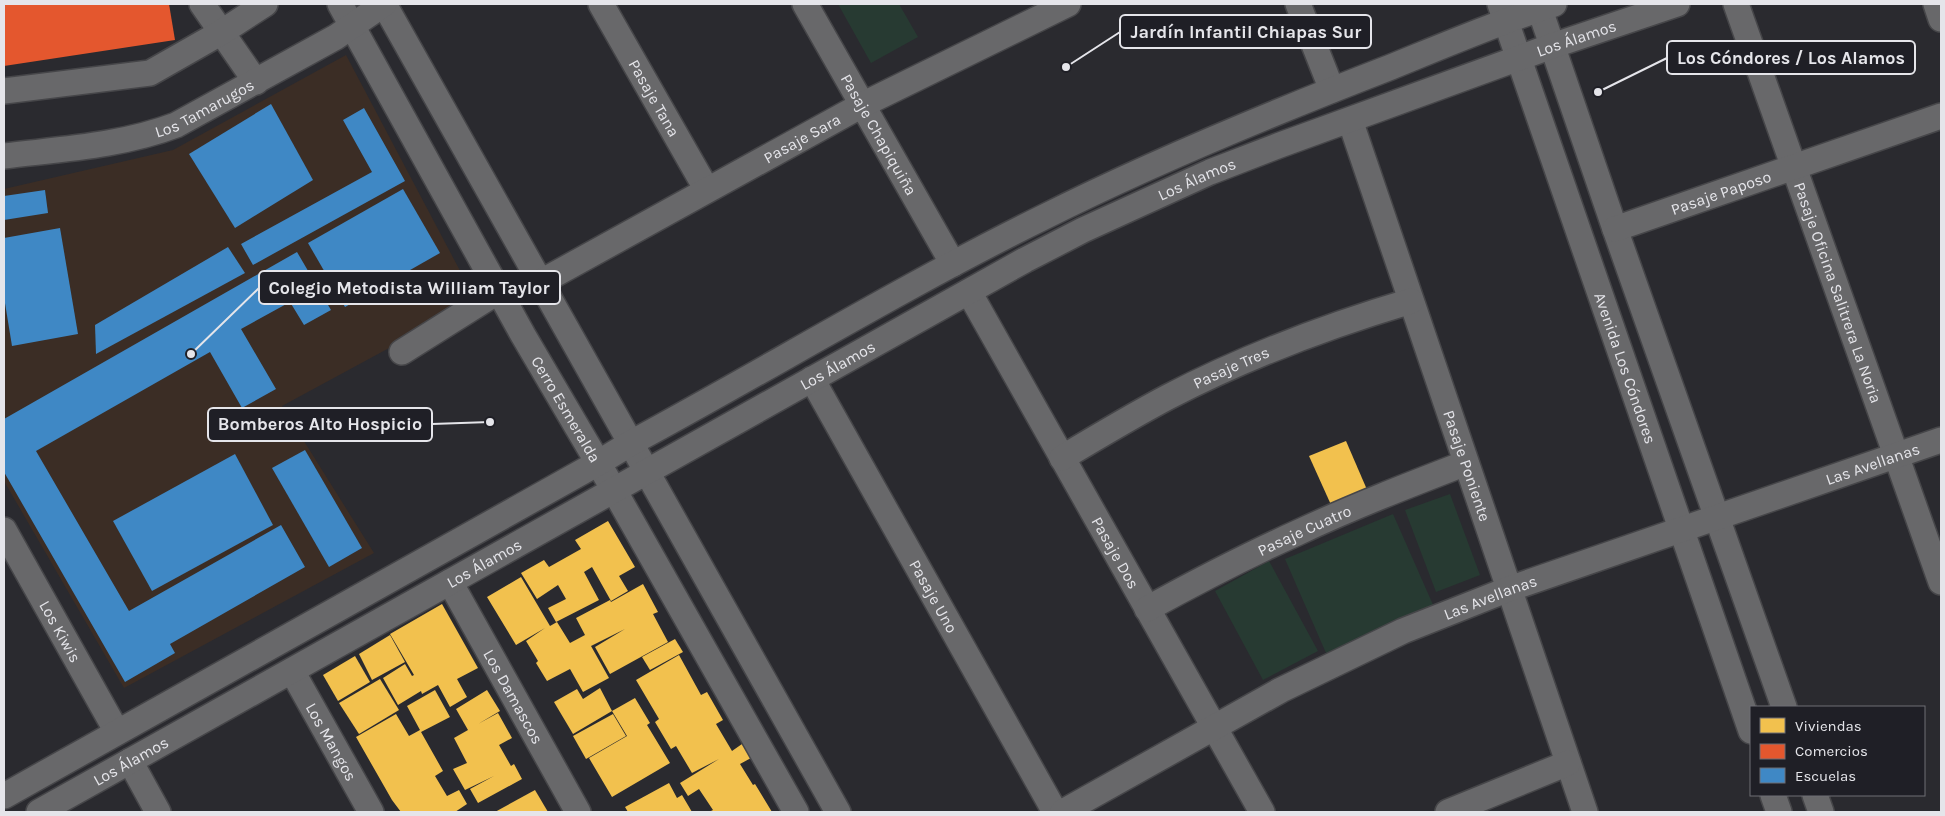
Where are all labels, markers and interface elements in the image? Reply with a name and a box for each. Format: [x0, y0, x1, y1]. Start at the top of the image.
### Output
callout: Jardín Infantil Chiapas Sur [1120, 15, 1371, 48]
street label: Los Álamos [1534, 16, 1619, 61]
text: Jardín Infantil Chiapas Sur [1131, 21, 1361, 43]
callout: Los Cóndores / Los Alamos [1667, 41, 1915, 74]
text: Los Cóndores / Los Alamos [1677, 47, 1905, 69]
street label: Pasaje Tana [625, 56, 684, 140]
street label: Pasaje Chapiquiña [837, 71, 921, 199]
street label: Los Tamarugos [153, 75, 257, 142]
street label: Pasaje Sara [760, 110, 844, 167]
street label: Los Álamos [1155, 154, 1238, 205]
street label: Pasaje Paposo [1668, 167, 1774, 219]
street label: Pasaje Oficina Salitrera La Noria [1790, 179, 1886, 406]
callout: Colegio Metodista William Taylor [259, 271, 560, 304]
text: Colegio Metodista William Taylor [268, 277, 550, 299]
street label: Avenida Los Cóndores [1590, 290, 1660, 446]
street label: Los Álamos [797, 337, 879, 394]
street label: Pasaje Tres [1190, 343, 1272, 393]
street label: Cerro Esmeralda [527, 353, 605, 466]
callout: Bomberos Alto Hospicio [208, 408, 432, 441]
street label: Pasaje Poniente [1439, 408, 1495, 524]
text: Bomberos Alto Hospicio [218, 413, 422, 435]
street label: Las Avellanas [1823, 439, 1922, 489]
street label: Pasaje Cuatro [1254, 501, 1354, 560]
street label: Pasaje Dos [1088, 513, 1143, 592]
street label: Los Álamos [443, 535, 525, 592]
street label: Pasaje Uno [905, 556, 961, 636]
street label: Las Avellanas [1441, 571, 1539, 624]
street label: Los Kiwis [35, 597, 85, 666]
street label: Los Damascos [479, 646, 547, 747]
street label: Los Mangos [302, 699, 361, 784]
legend [1750, 706, 1925, 796]
text: Viviendas [1795, 717, 1862, 735]
street label: Los Álamos [90, 733, 172, 790]
text: Comercios [1795, 742, 1868, 760]
text: Escuelas [1795, 767, 1856, 785]

